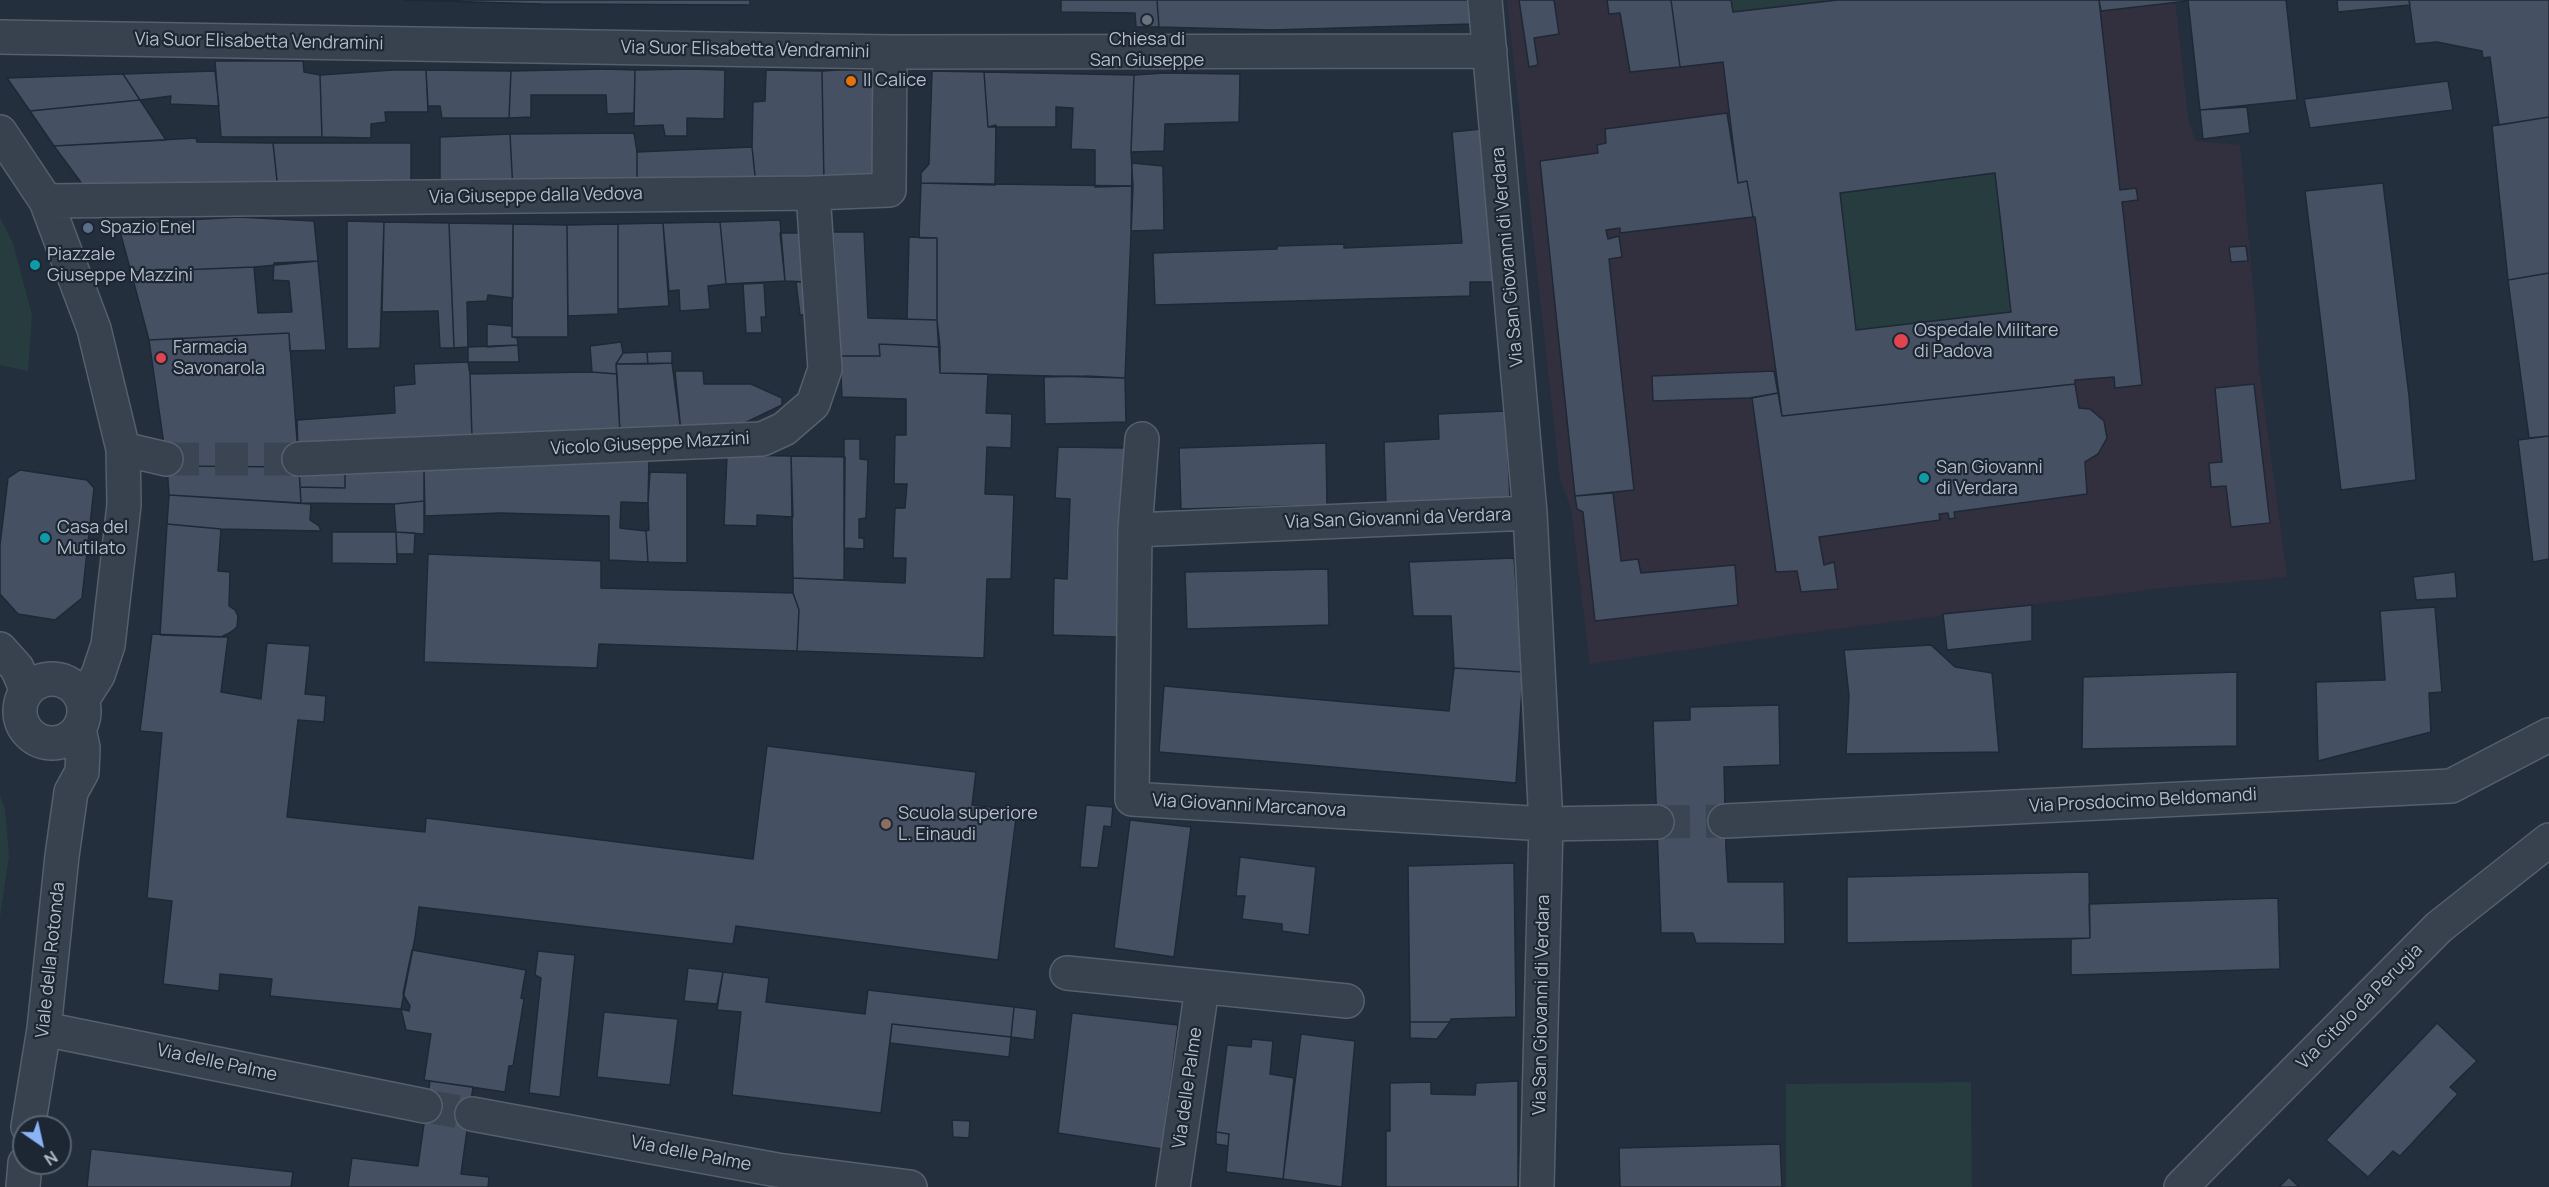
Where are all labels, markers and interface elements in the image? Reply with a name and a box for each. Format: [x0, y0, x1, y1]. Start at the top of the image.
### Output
marker: Chiesa di San Giuseppe [1140, 13, 1154, 27]
street label: Via Suor Elisabetta Vendramini [134, 29, 384, 55]
place label: Chiesa di San Giuseppe [1090, 29, 1204, 72]
street label: Via Suor Elisabetta Vendramini [620, 37, 870, 63]
place label: Il Calice [863, 70, 927, 92]
marker: Il Calice [844, 74, 858, 88]
street label: Via San Giovanni di Verdara [1488, 146, 1528, 368]
street label: Via Giuseppe dalla Vedova [429, 183, 643, 209]
place label: Spazio Enel [100, 217, 195, 239]
marker: Spazio Enel [81, 221, 95, 235]
place label: Piazzale Giuseppe Mazzini [47, 244, 193, 286]
marker: Piazzale Giuseppe Mazzini [28, 258, 42, 272]
place label: Ospedale Militare di Padova [1914, 320, 2058, 362]
marker: Ospedale Militare di Padova [1892, 332, 1910, 350]
place label: Farmacia Savonarola [173, 337, 265, 380]
marker: Farmacia Savonarola [154, 351, 168, 365]
street label: Vicolo Giuseppe Mazzini [550, 428, 750, 460]
place label: San Giovanni di Verdara [1936, 457, 2043, 500]
marker: San Giovanni di Verdara [1917, 471, 1931, 485]
street label: Via San Giovanni da Verdara [1285, 504, 1511, 534]
place label: Casa del Mutilato [57, 517, 128, 560]
marker: Casa del Mutilato [38, 531, 52, 545]
street label: Via Prosdocimo Beldomandi [2029, 784, 2257, 818]
street label: Via Giovanni Marcanova [1151, 790, 1347, 822]
place label: Scuola superiore L. Einaudi [898, 803, 1038, 846]
marker: Scuola superiore L. Einaudi [879, 817, 893, 831]
street label: Viale della Rotonda [32, 881, 70, 1039]
street label: Via San Giovanni di Verdara [1529, 895, 1555, 1115]
street label: Via Citolo da Perugia [2293, 940, 2427, 1074]
street label: Via delle Palme [1169, 1026, 1207, 1150]
street label: Via delle Palme [155, 1040, 279, 1086]
north arrow [12, 1115, 72, 1175]
street label: Via delle Palme [629, 1132, 753, 1176]
text: N [40, 1146, 62, 1171]

